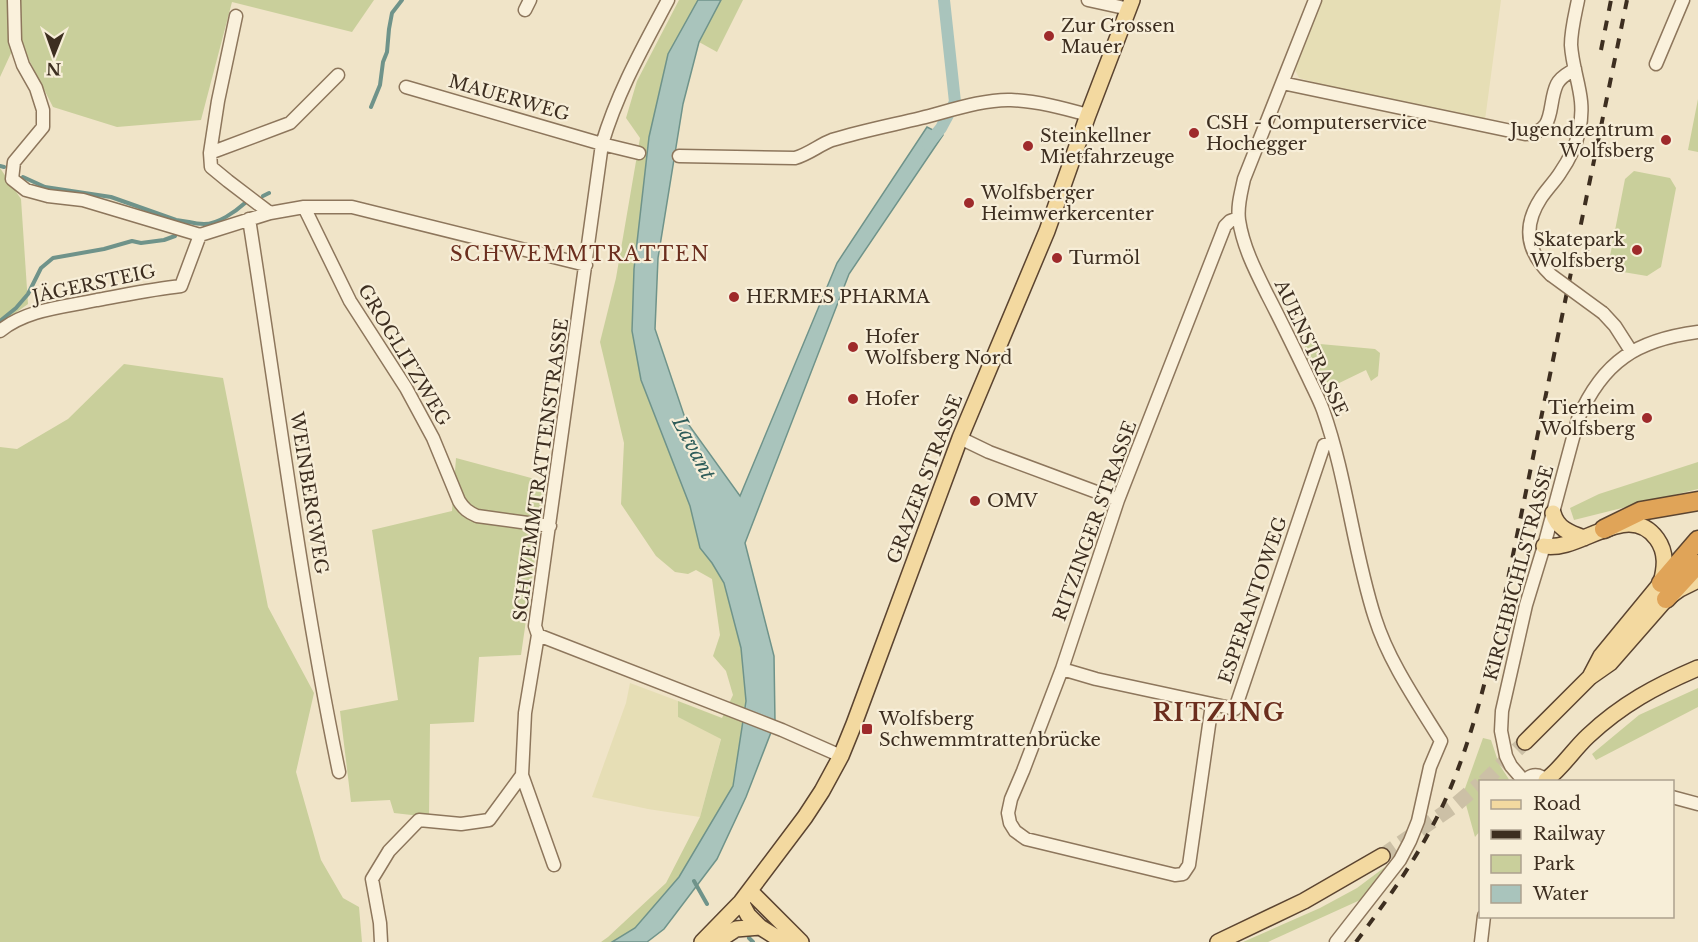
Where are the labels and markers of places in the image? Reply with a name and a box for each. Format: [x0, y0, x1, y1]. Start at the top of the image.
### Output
place label: Zur Grossen Mauer [1061, 15, 1175, 58]
marker: Zur Grossen Mauer [1042, 29, 1056, 43]
place label: CSH - Computerservice Hochegger [1206, 112, 1427, 155]
place label: Jugendzentrum Wolfsberg [1508, 119, 1654, 162]
place label: Steinkellner Mietfahrzeuge [1040, 125, 1175, 168]
marker: CSH - Computerservice Hochegger [1187, 126, 1201, 140]
marker: Jugendzentrum Wolfsberg [1659, 133, 1673, 147]
marker: Steinkellner Mietfahrzeuge [1021, 139, 1035, 153]
place label: Wolfsberger Heimwerkercenter [980, 182, 1154, 225]
marker: Wolfsberger Heimwerkercenter [962, 196, 976, 210]
place label: Skatepark Wolfsberg [1530, 229, 1625, 272]
marker: Skatepark Wolfsberg [1630, 243, 1644, 257]
place label: Turmöl [1069, 247, 1140, 269]
marker: Turmöl [1050, 251, 1064, 265]
place label: HERMES PHARMA [746, 286, 931, 308]
marker: HERMES PHARMA [727, 290, 741, 304]
place label: Hofer Wolfsberg Nord [864, 326, 1012, 369]
marker: Hofer Wolfsberg Nord [846, 340, 860, 354]
place label: Hofer [865, 388, 919, 410]
marker: Hofer [846, 392, 860, 406]
place label: Tierheim Wolfsberg [1540, 397, 1635, 440]
marker: Tierheim Wolfsberg [1640, 411, 1654, 425]
place label: OMV [987, 490, 1038, 512]
marker: OMV [968, 494, 982, 508]
place label: Wolfsberg Schwemmtrattenbrücke [878, 708, 1101, 751]
marker: Wolfsberg Schwemmtrattenbrücke [860, 722, 874, 736]

